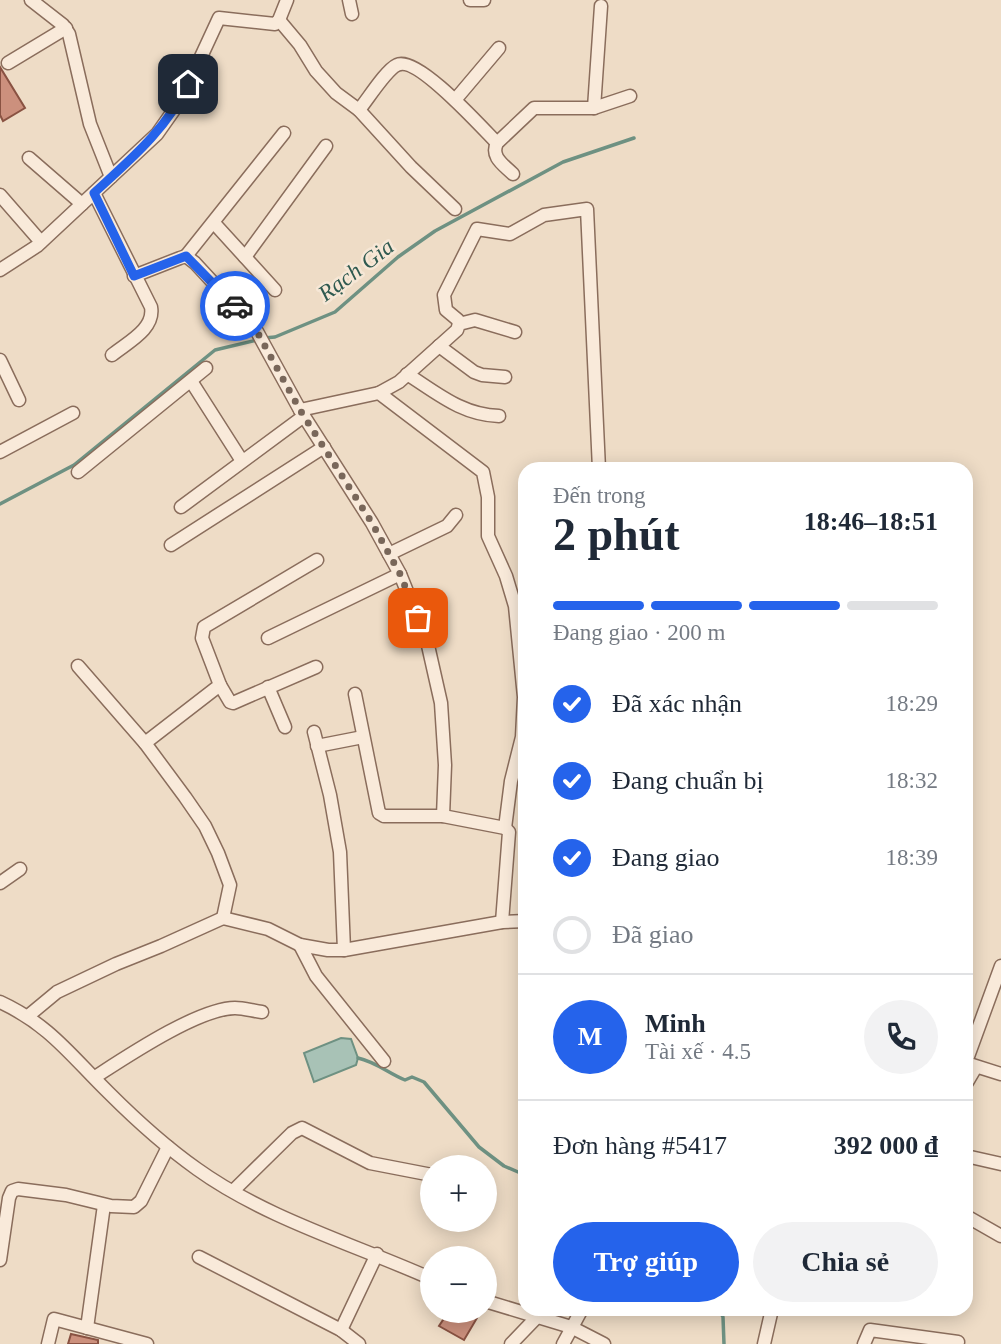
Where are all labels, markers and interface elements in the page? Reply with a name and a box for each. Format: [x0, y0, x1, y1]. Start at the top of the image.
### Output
pin [158, 54, 218, 114]
icon: home [169, 65, 207, 103]
water label: Rạch Gia [313, 234, 398, 307]
courier [200, 271, 270, 341]
icon: car [216, 287, 254, 325]
text: Đến trong [553, 483, 646, 508]
text: 18:46–18:51 [804, 507, 938, 536]
text: 2 phút [553, 509, 680, 560]
pin [388, 588, 448, 648]
icon: bag [399, 599, 437, 637]
text: Đang giao · 200 m [553, 620, 725, 645]
icon: check [553, 685, 591, 723]
text: Đã xác nhận [612, 689, 742, 718]
text: 18:29 [886, 691, 938, 716]
icon: check [553, 762, 591, 800]
text: Đang chuẩn bị [612, 766, 764, 795]
text: 18:32 [886, 768, 938, 793]
icon: check [553, 839, 591, 877]
text: Đang giao [612, 843, 720, 872]
text: 18:39 [886, 845, 938, 870]
text: Đã giao [612, 920, 694, 949]
button: phone [864, 1000, 938, 1074]
text: Minh [645, 1009, 706, 1038]
text: M [578, 1022, 602, 1051]
text: Tài xế · 4.5 [645, 1039, 751, 1064]
text: Đơn hàng #5417 [553, 1131, 727, 1160]
text: 392 000 ₫ [834, 1131, 938, 1160]
map controls [420, 1155, 497, 1323]
button: + [420, 1155, 497, 1232]
button: Trợ giúp [553, 1222, 739, 1302]
button: Chia sẻ [753, 1222, 938, 1302]
button: − [420, 1246, 497, 1323]

